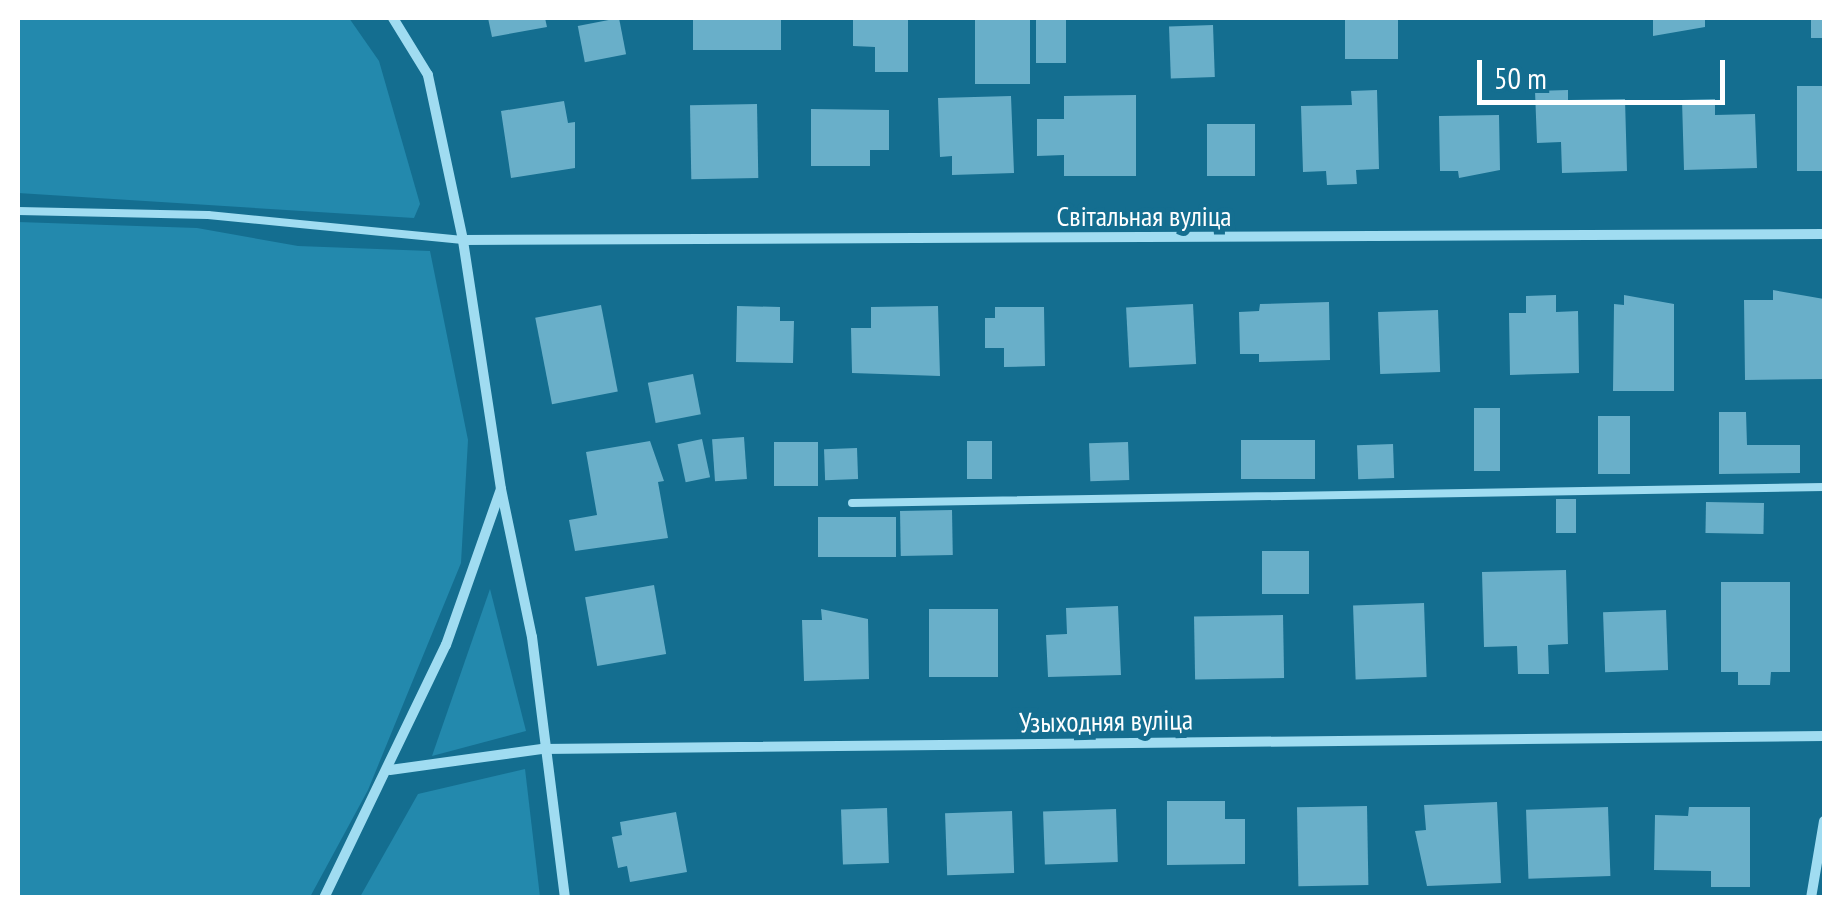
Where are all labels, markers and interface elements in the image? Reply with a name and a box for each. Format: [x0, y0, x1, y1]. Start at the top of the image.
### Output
scale bar [1482, 40, 1730, 102]
text: 50 m [1494, 58, 1547, 97]
street label: Світальная вуліца [1057, 199, 1231, 233]
street label: Узыходняя вуліца [1019, 703, 1193, 739]

